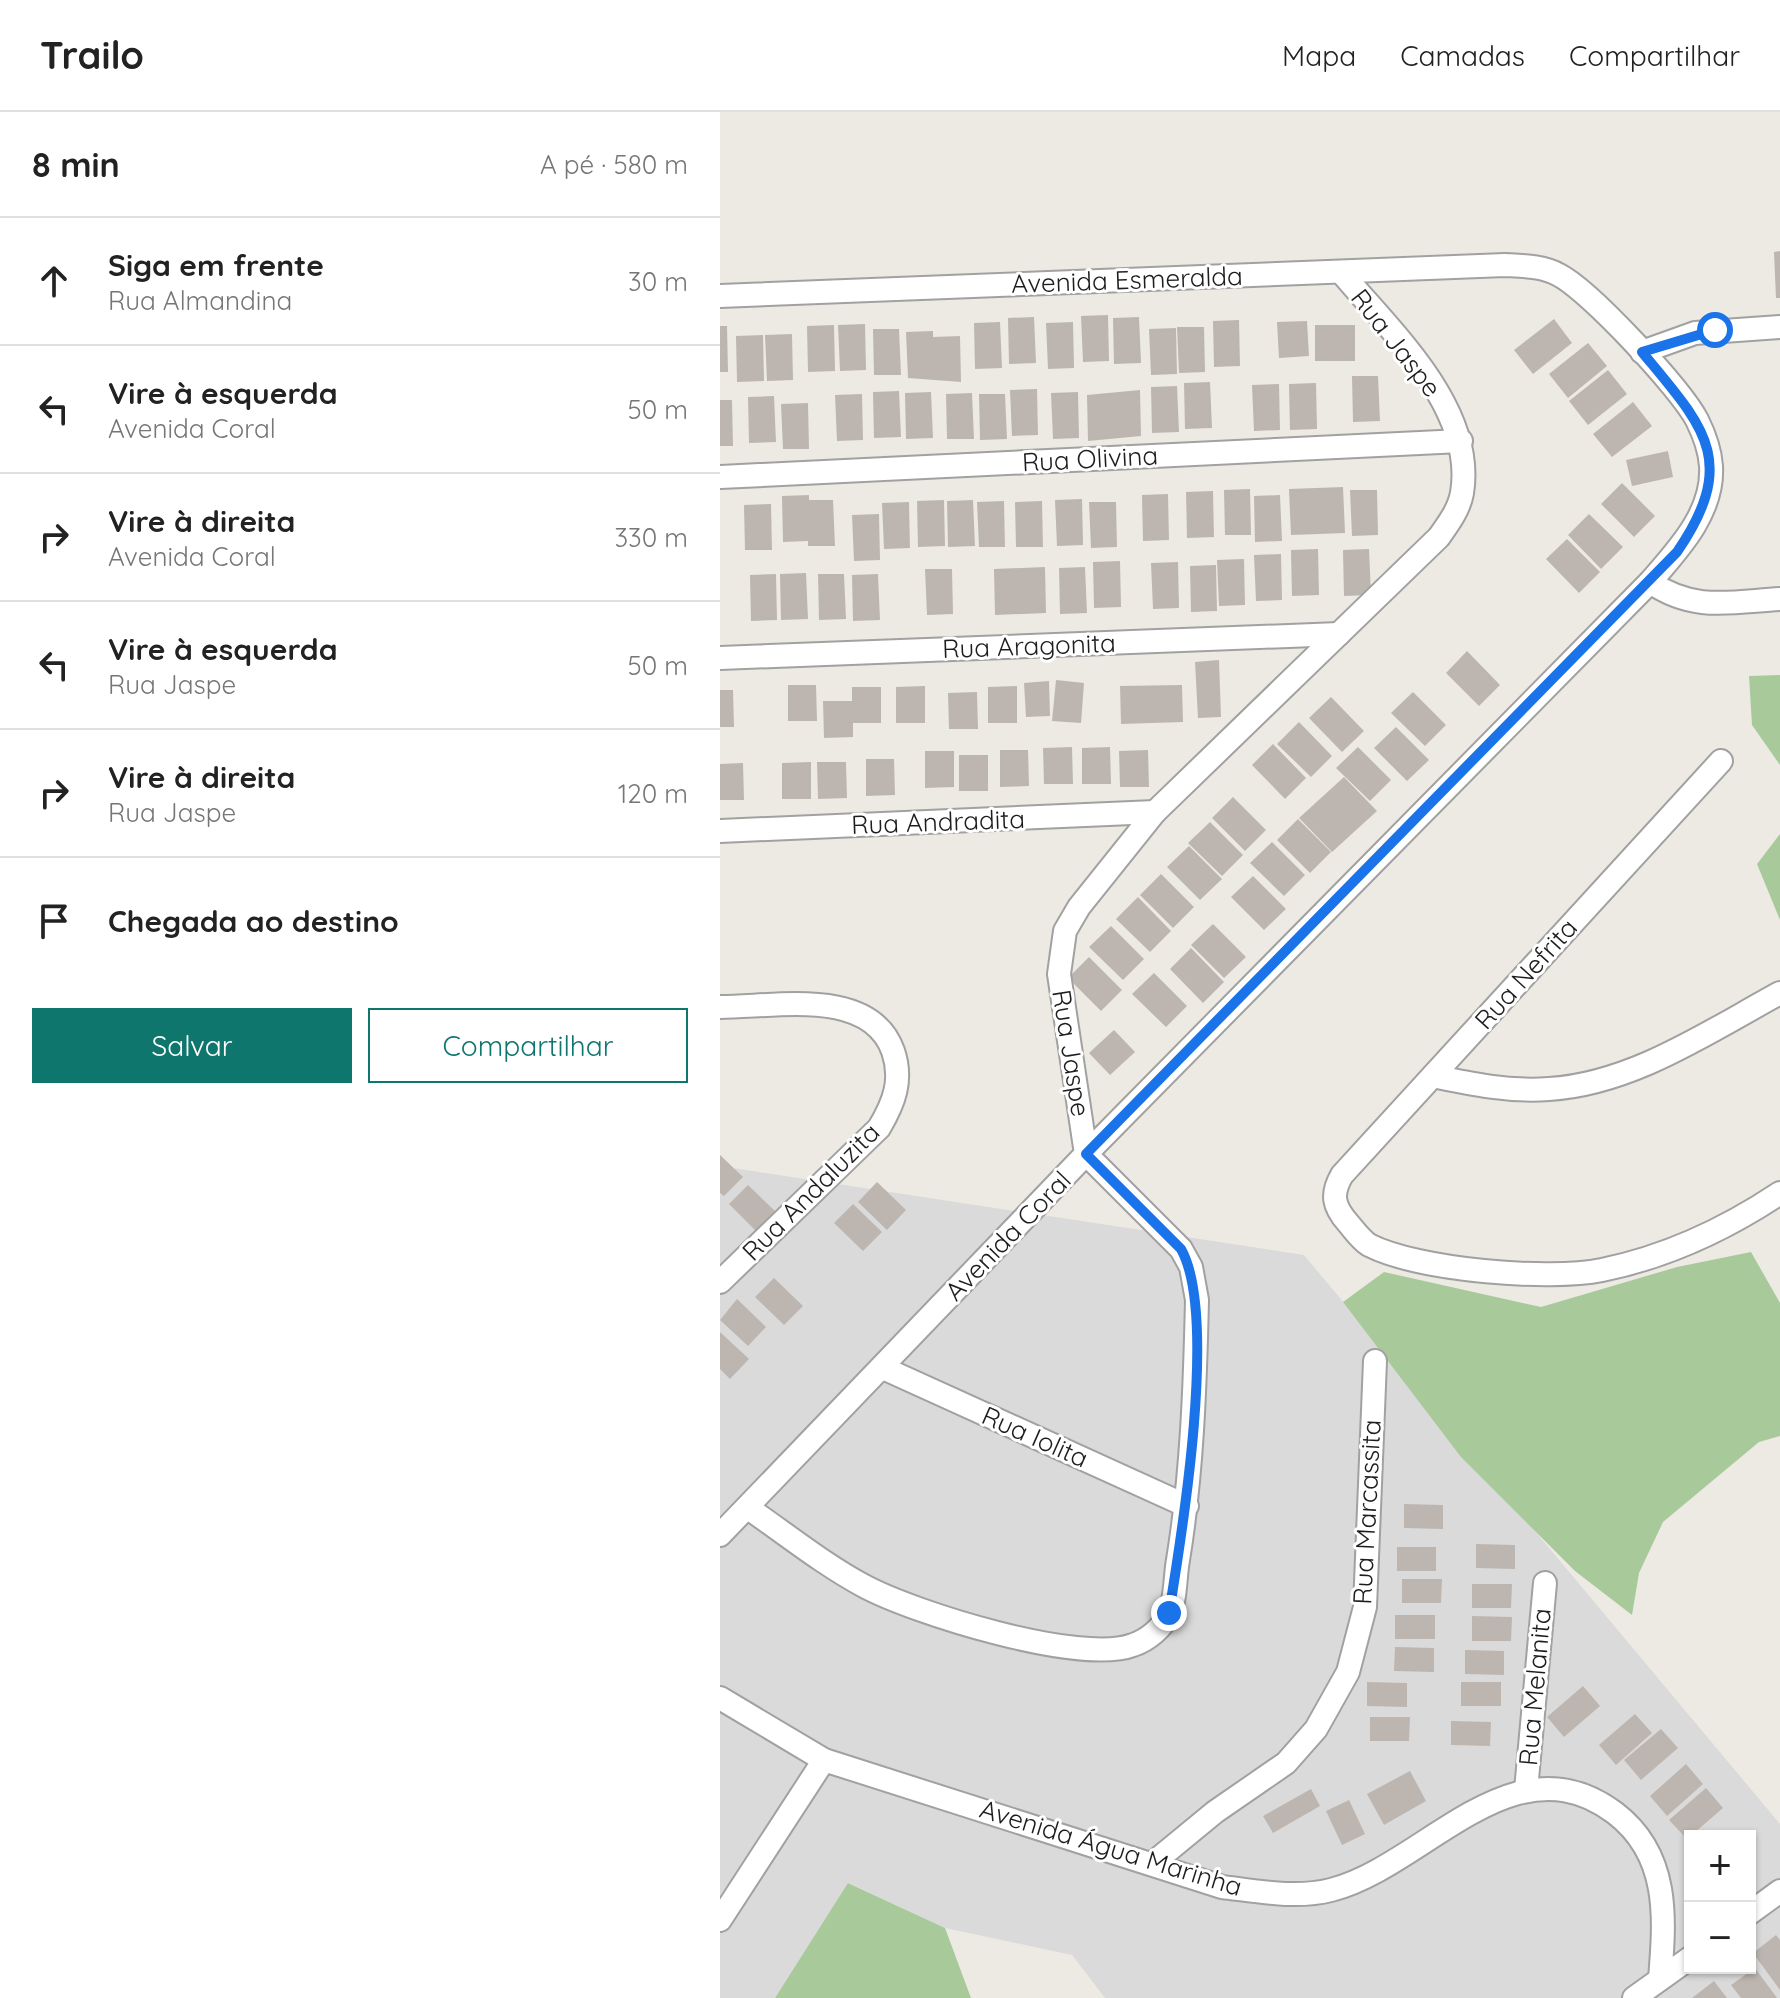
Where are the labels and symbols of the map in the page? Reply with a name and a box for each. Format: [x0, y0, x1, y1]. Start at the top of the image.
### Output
street label: Avenida Esmeralda [1011, 259, 1243, 300]
street label: Rua Jaspe [1344, 282, 1449, 403]
route start [1697, 312, 1733, 348]
street label: Rua Olivina [1021, 438, 1159, 479]
street label: Rua Aragonita [942, 626, 1116, 665]
street label: Rua Andradita [851, 802, 1025, 841]
street label: Rua Nefrita [1467, 911, 1584, 1036]
street label: Rua Jaspe [1045, 987, 1098, 1119]
street label: Rua Andaluzita [735, 1116, 886, 1267]
street label: Avenida Coral [938, 1164, 1078, 1307]
street label: Rua Iolita [977, 1398, 1094, 1475]
street label: Rua Marcassita [1345, 1419, 1388, 1605]
route end [1151, 1595, 1187, 1631]
street label: Rua Melanita [1511, 1607, 1558, 1767]
street label: Avenida Água Marinha [976, 1792, 1246, 1903]

